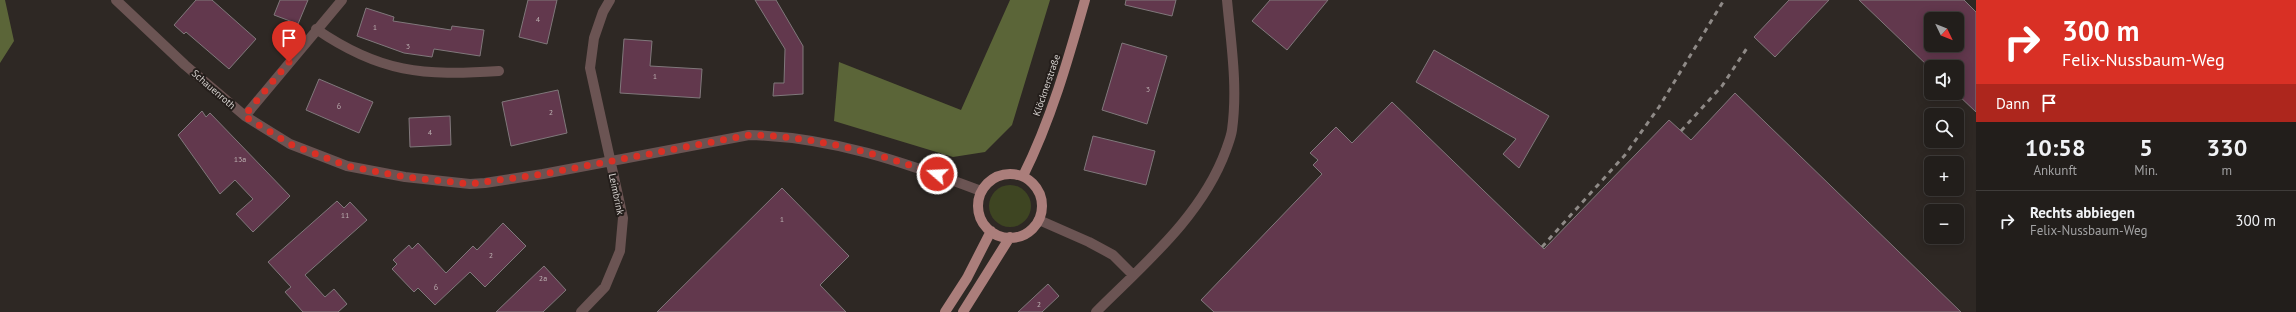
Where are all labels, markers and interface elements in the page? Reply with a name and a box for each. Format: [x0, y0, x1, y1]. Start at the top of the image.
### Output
north arrow [1924, 12, 1964, 52]
map controls [1924, 12, 1964, 244]
text: 300 m [2062, 12, 2139, 49]
house number: 4 [536, 14, 541, 24]
icon: right [1996, 16, 2048, 68]
pin [272, 21, 306, 62]
house number: 1 [373, 22, 377, 32]
icon: arrive [278, 27, 300, 49]
house number: 3 [406, 41, 410, 51]
text: Felix-Nussbaum-Weg [2062, 48, 2225, 71]
street label: Klöcknerstraße [1030, 53, 1063, 118]
button: sound [1924, 60, 1964, 100]
street label: Schauenroth [189, 67, 238, 112]
house number: 1 [653, 71, 657, 81]
house number: 3 [1146, 84, 1150, 94]
icon: arrive [2038, 92, 2060, 114]
text: Dann [1996, 94, 2030, 113]
house number: 6 [337, 101, 341, 111]
house number: 2 [549, 107, 553, 117]
button: search [1924, 108, 1964, 148]
house number: 4 [428, 127, 433, 137]
text: 10:58 [2025, 132, 2086, 163]
text: 5 [2139, 132, 2153, 163]
text: 330 [2206, 132, 2247, 163]
position arrow [916, 153, 958, 195]
house number: 13a [234, 154, 246, 164]
button: + [1924, 156, 1964, 196]
text: Ankunft [2033, 162, 2077, 179]
text: Min. [2134, 162, 2158, 179]
text: m [2222, 162, 2232, 179]
street label: Leimbrink [606, 172, 627, 216]
text: Rechts abbiegen [2030, 203, 2135, 222]
button: − [1924, 204, 1964, 244]
house number: 11 [341, 210, 349, 220]
icon: right [1996, 210, 2018, 232]
text: 300 m [2235, 211, 2276, 230]
house number: 1 [780, 214, 784, 224]
text: Felix-Nussbaum-Weg [2030, 222, 2147, 239]
house number: 2 [489, 250, 493, 260]
house number: 2a [539, 273, 547, 283]
house number: 6 [434, 282, 438, 292]
house number: 2 [1037, 299, 1041, 309]

